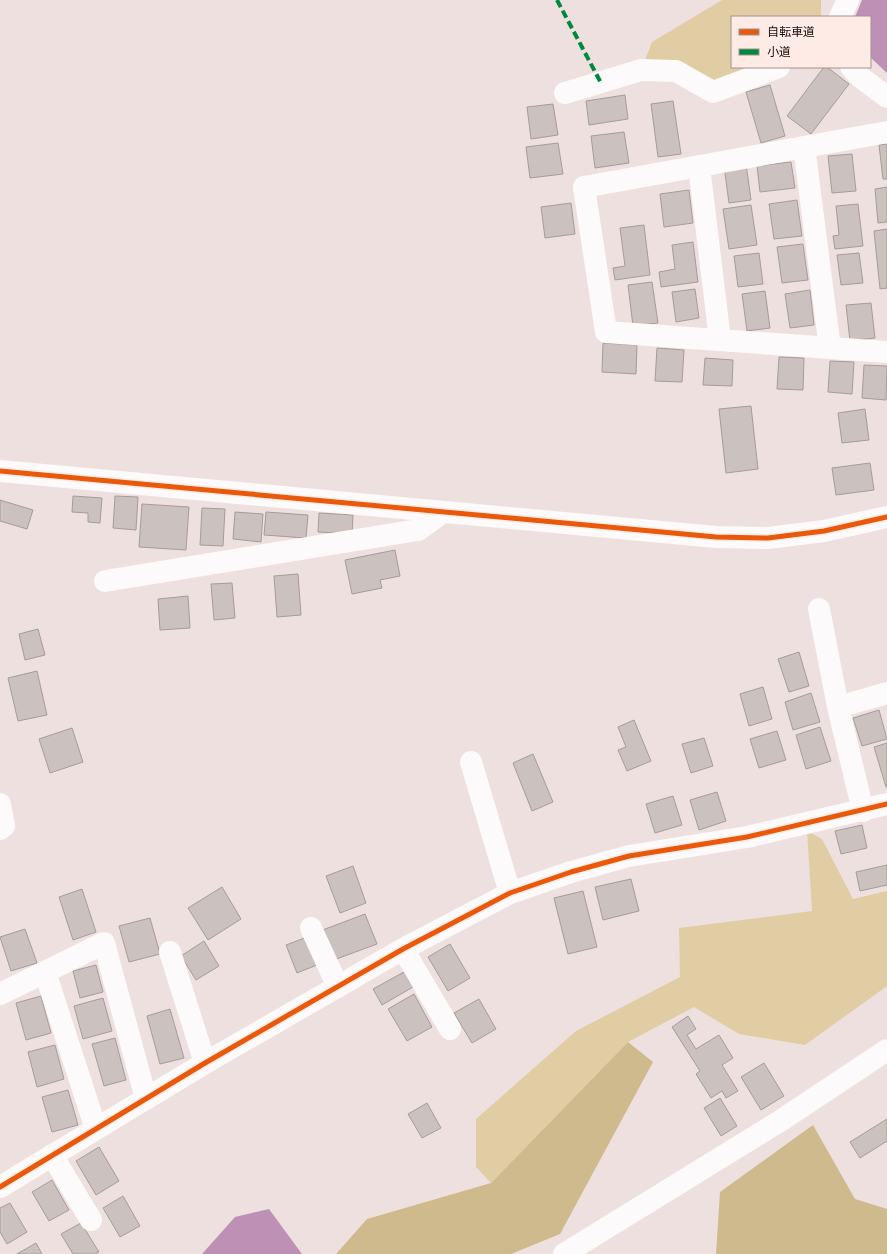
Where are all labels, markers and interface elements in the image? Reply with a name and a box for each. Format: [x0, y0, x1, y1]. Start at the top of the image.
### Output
legend [731, 16, 871, 68]
text: 自転車道 [767, 25, 815, 39]
text: 小道 [767, 45, 791, 59]

